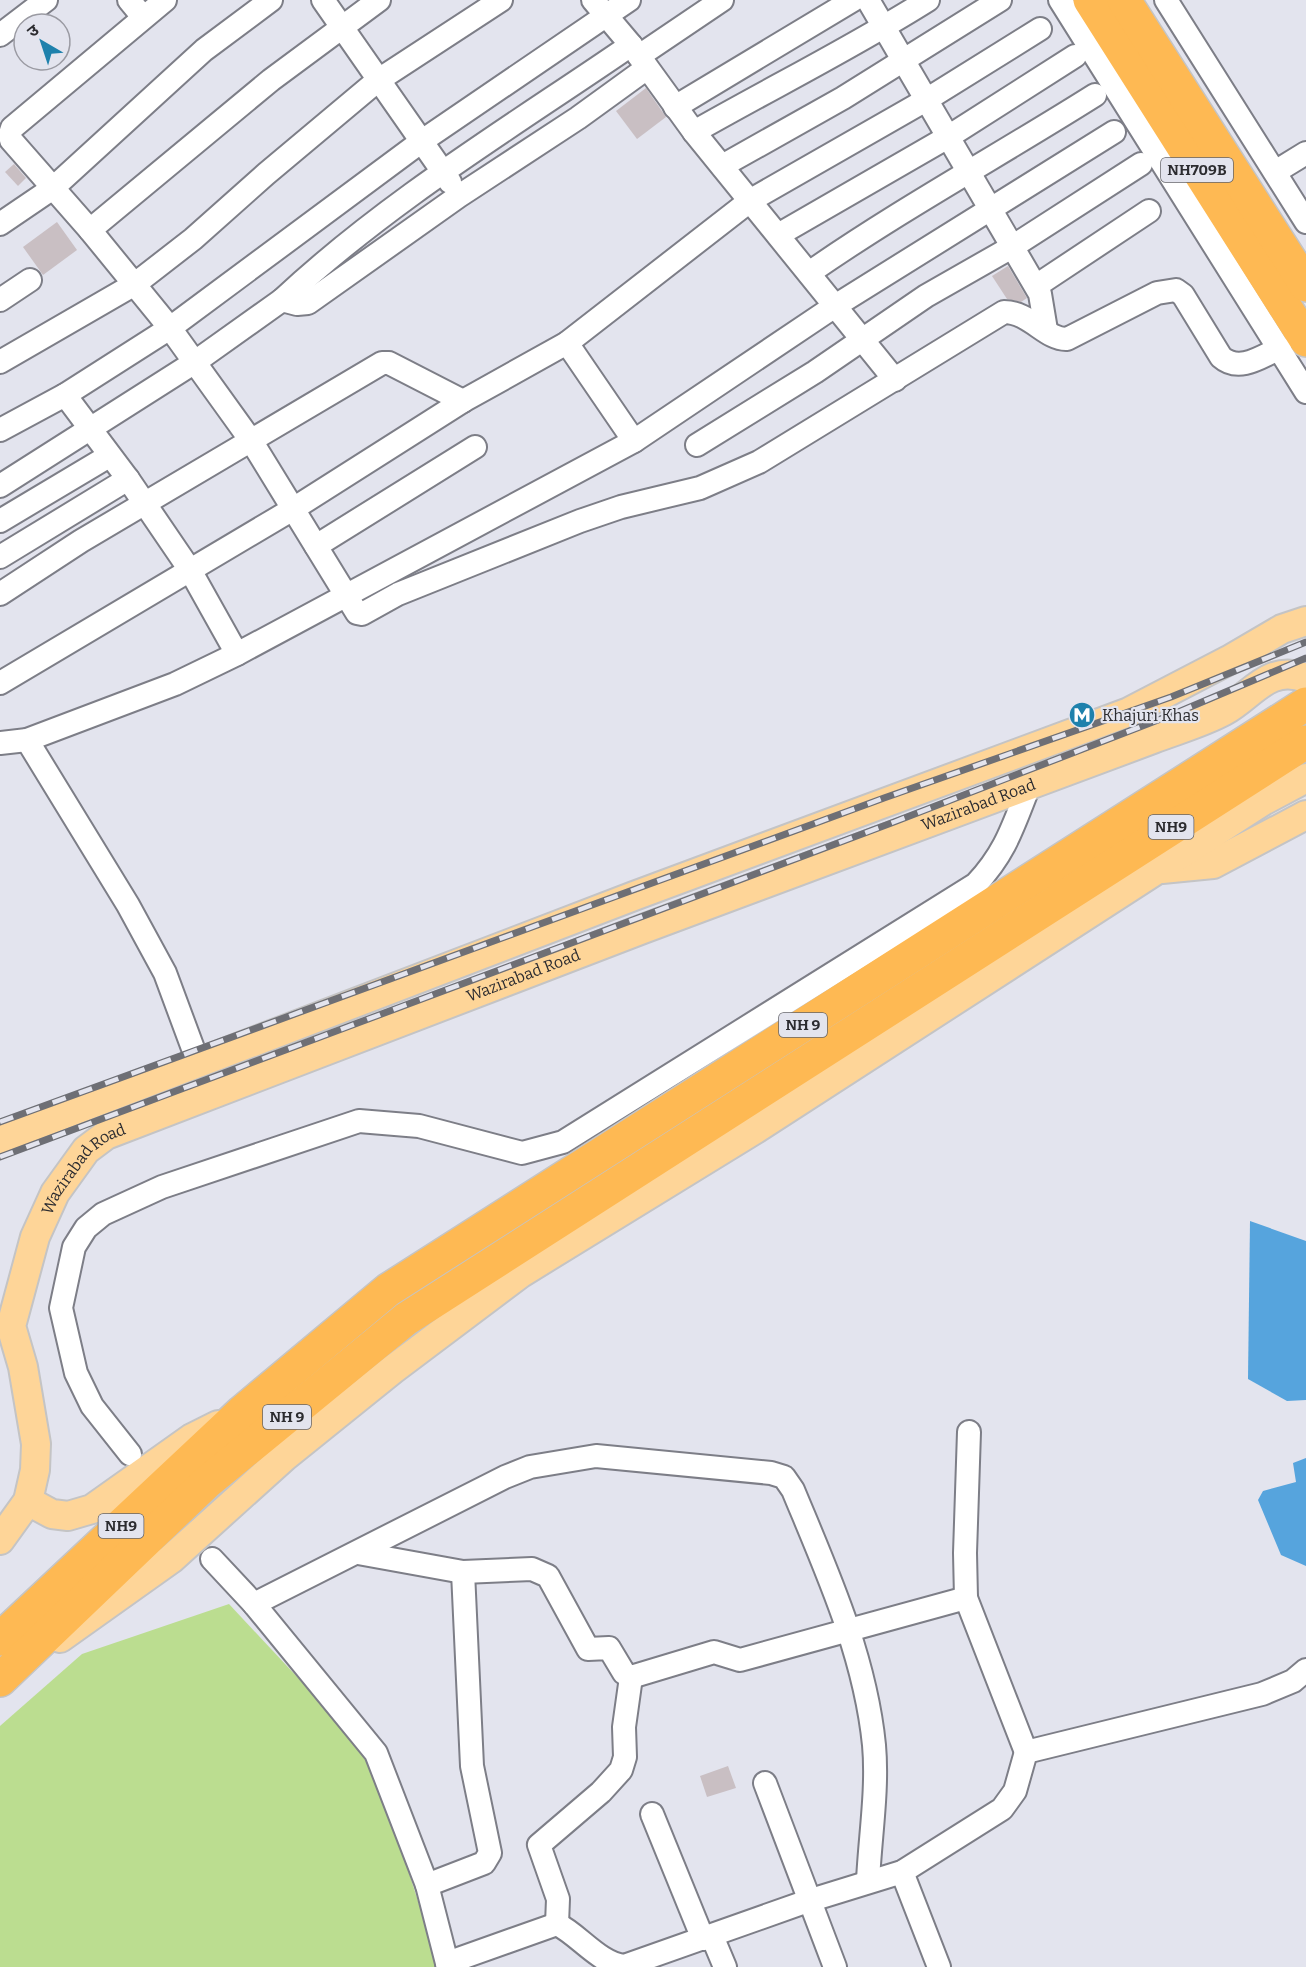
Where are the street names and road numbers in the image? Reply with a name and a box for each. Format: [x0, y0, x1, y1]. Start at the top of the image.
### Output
road number: NH709B [1161, 158, 1233, 182]
street label: Wazirabad Road [919, 774, 1038, 834]
road number: NH9 [1148, 815, 1194, 839]
street label: Wazirabad Road [464, 944, 583, 1005]
road number: NH 9 [779, 1013, 827, 1037]
street label: Wazirabad Road [37, 1119, 128, 1217]
road number: NH 9 [263, 1405, 311, 1429]
road number: NH9 [98, 1514, 144, 1538]

